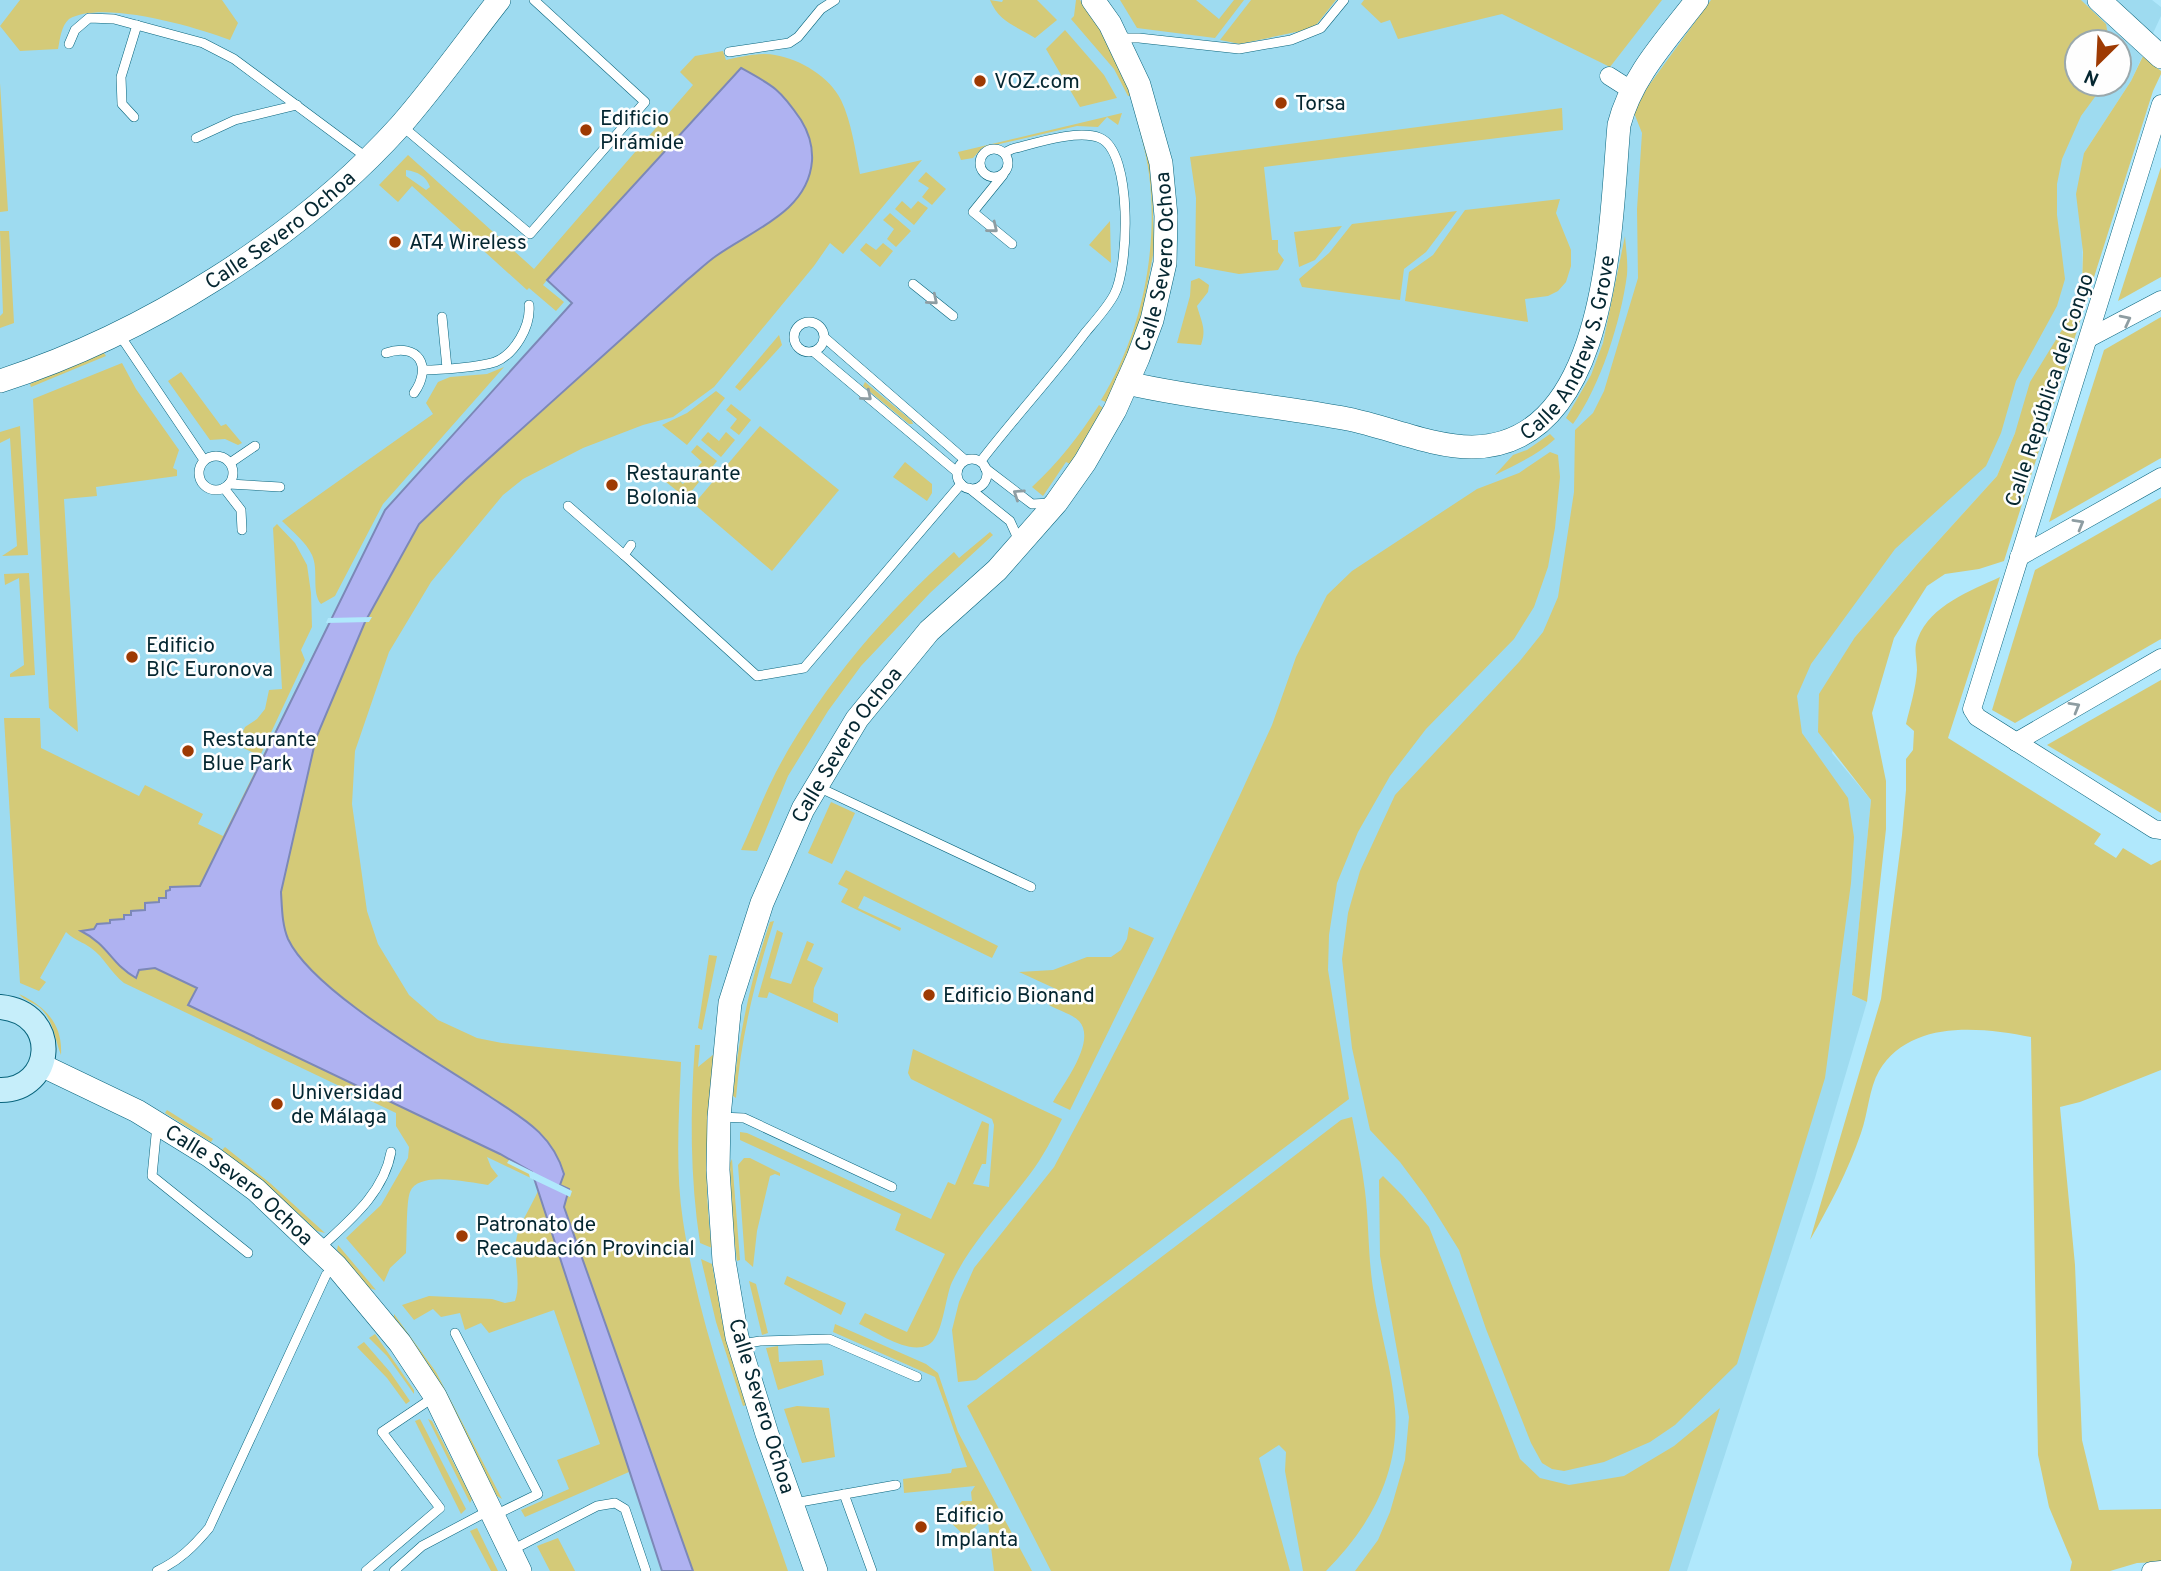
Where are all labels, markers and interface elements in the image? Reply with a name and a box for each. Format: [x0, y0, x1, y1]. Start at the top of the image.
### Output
north arrow [2063, 28, 2133, 98]
text: N [2081, 63, 2103, 90]
place label: VOZ.com [994, 69, 1080, 96]
marker: VOZ.com [972, 73, 988, 89]
place label: Torsa [1295, 91, 1346, 118]
marker: Torsa [1273, 95, 1289, 111]
place label: Edificio Pirámide [600, 106, 684, 157]
marker: Edificio Pirámide [578, 122, 594, 138]
street label: Calle Severo Ochoa [200, 166, 362, 297]
street label: Calle Severo Ochoa [1130, 170, 1181, 356]
one-way arrow [984, 220, 997, 232]
place label: AT4 Wireless [409, 230, 527, 257]
marker: AT4 Wireless [387, 234, 403, 250]
street label: Calle Andrew S. Grove [1515, 253, 1622, 447]
street label: Calle República del Congo [2000, 270, 2101, 511]
one-way arrow [925, 292, 938, 304]
one-way arrow [2118, 314, 2131, 328]
one-way arrow [859, 387, 871, 400]
place label: Restaurante Bolonia [626, 461, 741, 512]
marker: Restaurante Bolonia [604, 477, 620, 493]
one-way arrow [1013, 490, 1026, 502]
one-way arrow [2072, 519, 2085, 532]
place label: Edificio BIC Euronova [146, 633, 273, 684]
marker: Edificio BIC Euronova [124, 649, 140, 665]
street label: Calle Severo Ochoa [787, 662, 909, 827]
one-way arrow [2068, 702, 2080, 715]
place label: Restaurante Blue Park [202, 727, 317, 778]
marker: Restaurante Blue Park [180, 743, 196, 759]
place label: Edificio Bionand [943, 983, 1095, 1010]
marker: Edificio Bionand [921, 987, 937, 1003]
place label: Universidad de Málaga [291, 1080, 403, 1131]
marker: Universidad de Málaga [269, 1096, 285, 1112]
street label: Calle Severo Ochoa [159, 1119, 318, 1252]
place label: Patronato de Recaudación Provincial [476, 1212, 695, 1263]
marker: Patronato de Recaudación Provincial [454, 1228, 470, 1244]
street label: Calle Severo Ochoa [721, 1315, 800, 1498]
place label: Edificio Implanta [935, 1503, 1018, 1554]
marker: Edificio Implanta [913, 1519, 929, 1535]

